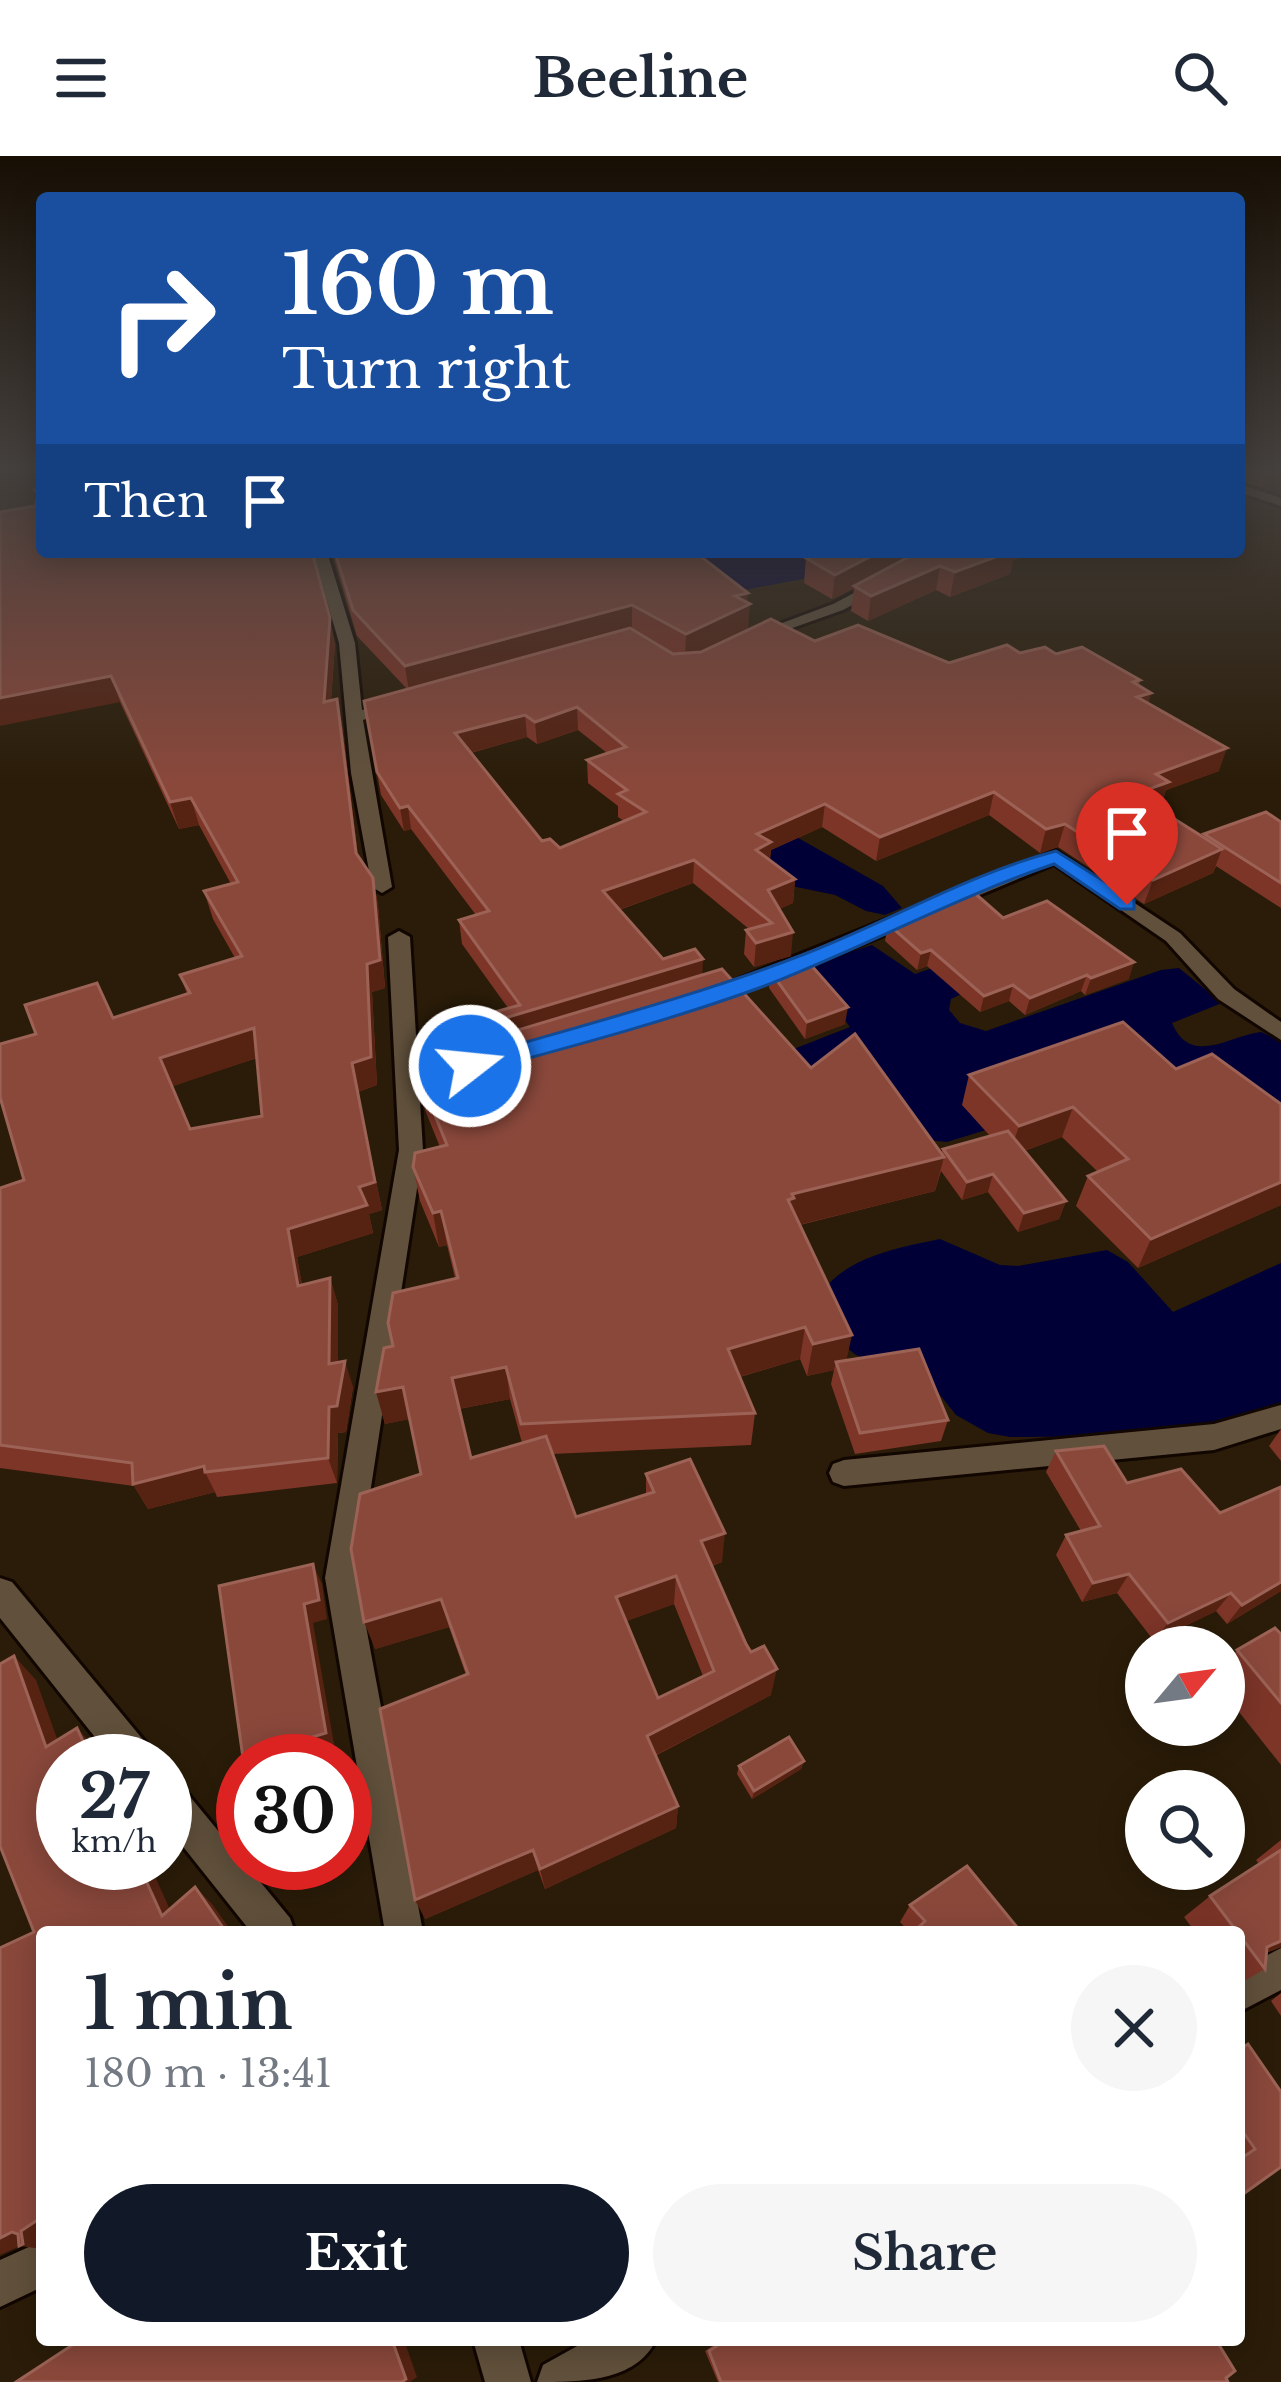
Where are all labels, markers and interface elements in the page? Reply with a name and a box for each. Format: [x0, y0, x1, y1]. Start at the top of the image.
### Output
icon: menu [48, 45, 114, 111]
text: Beeline [533, 45, 748, 112]
icon: search [1167, 45, 1233, 111]
text: 160 m [282, 233, 554, 337]
icon: right [84, 240, 240, 396]
text: Turn right [282, 336, 571, 403]
icon: arrive [232, 468, 298, 534]
text: Then [84, 473, 208, 529]
pin [1076, 782, 1178, 905]
icon: arrive [1094, 800, 1160, 866]
position arrow [407, 1003, 533, 1129]
north arrow [1125, 1626, 1245, 1746]
map controls [1125, 1626, 1245, 1890]
speed limit sign: 30 [216, 1734, 372, 1890]
text: 27 [79, 1760, 149, 1834]
button: search [1125, 1770, 1245, 1890]
text: km/h [71, 1823, 157, 1860]
text: 1 min [84, 1959, 293, 2048]
button: close [1071, 1965, 1197, 2091]
text: 180 m · 13:41 [84, 2049, 332, 2098]
button: Exit [84, 2184, 629, 2322]
button: Share [653, 2184, 1197, 2322]

